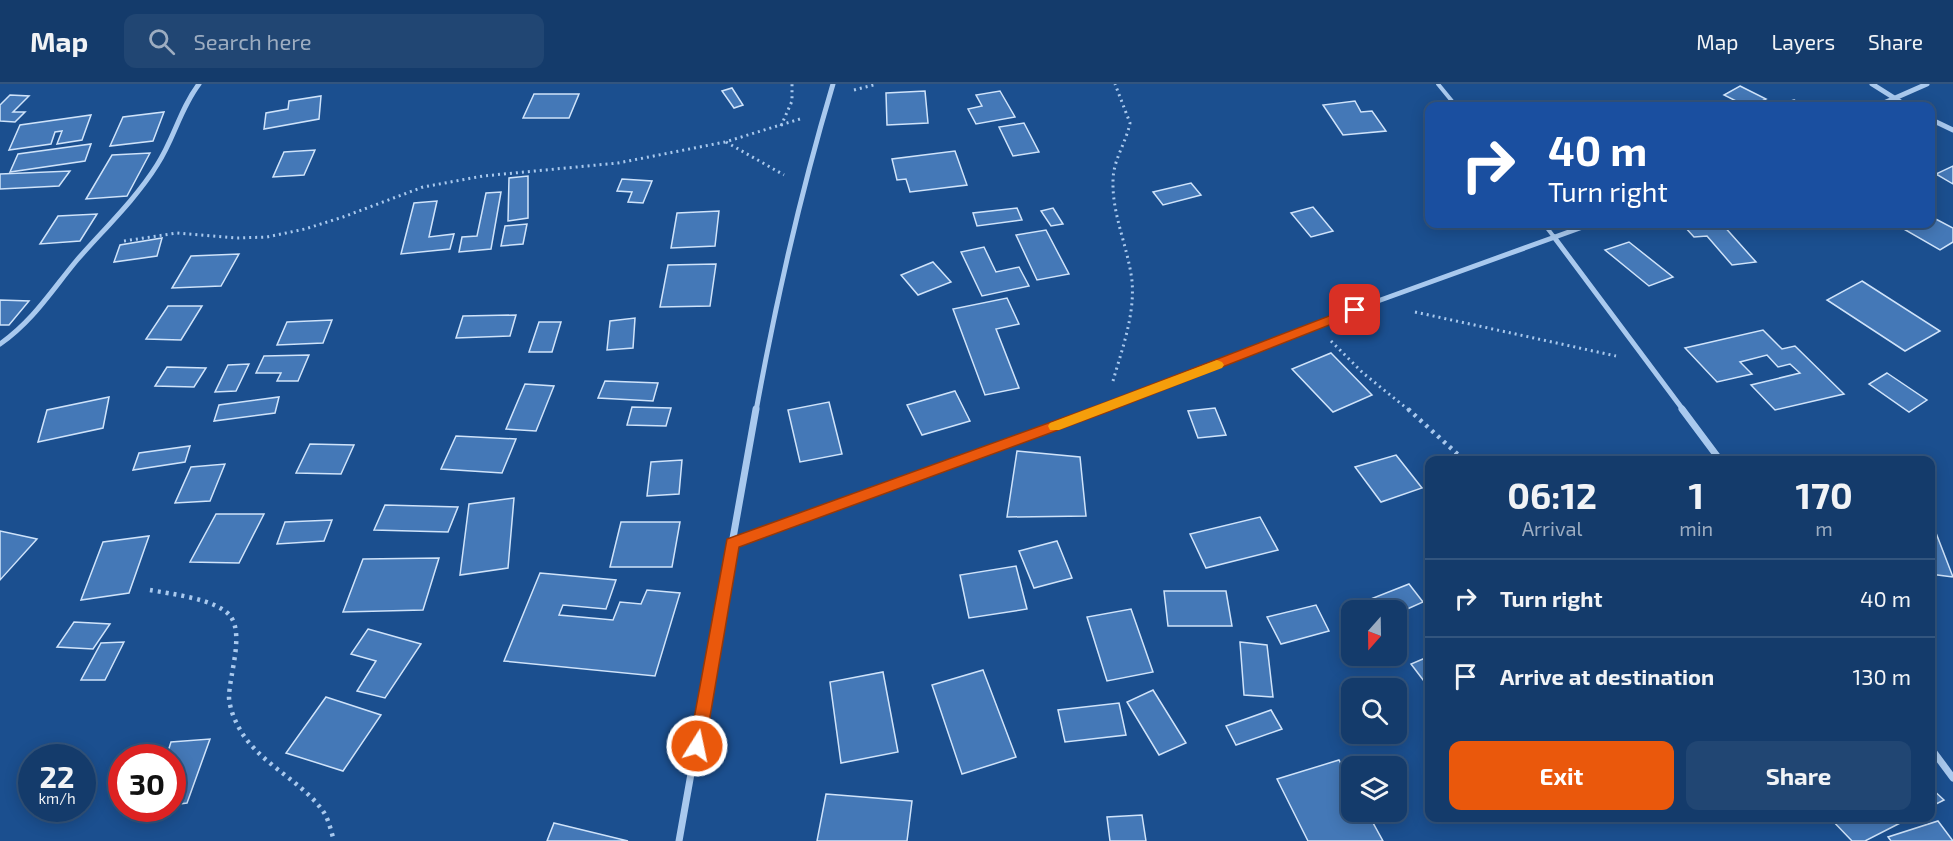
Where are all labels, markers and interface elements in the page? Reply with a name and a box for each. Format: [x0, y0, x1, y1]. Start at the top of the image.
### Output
search box [124, 14, 544, 68]
text: Map [30, 24, 88, 58]
icon: search [145, 25, 178, 58]
text: Search here [193, 28, 312, 54]
text: Map [1696, 29, 1738, 54]
text: Layers [1771, 29, 1835, 54]
text: Share [1868, 29, 1923, 54]
text: 40 m [1548, 124, 1647, 174]
icon: right [1449, 126, 1527, 204]
text: Turn right [1548, 175, 1668, 207]
pin [1329, 284, 1380, 335]
icon: arrive [1338, 293, 1371, 326]
text: 06:12 [1507, 473, 1597, 516]
text: 1 [1688, 473, 1704, 516]
text: 170 [1795, 473, 1853, 516]
text: Arrival [1522, 516, 1583, 540]
text: min [1679, 516, 1713, 540]
text: m [1815, 516, 1833, 540]
icon: right [1449, 582, 1482, 615]
text: Turn right [1500, 585, 1602, 611]
text: 40 m [1860, 585, 1911, 611]
north arrow [1341, 600, 1407, 666]
map controls [1341, 600, 1407, 822]
icon: arrive [1449, 660, 1482, 693]
text: Arrive at destination [1500, 663, 1714, 689]
text: 130 m [1853, 663, 1911, 689]
button: search [1341, 678, 1407, 744]
position arrow [665, 714, 729, 778]
button: Exit [1449, 741, 1674, 810]
button: Share [1686, 741, 1911, 810]
speed limit sign: 30 [108, 744, 186, 822]
button: layers [1341, 756, 1407, 822]
text: 22 [40, 758, 74, 794]
text: km/h [38, 789, 76, 807]

